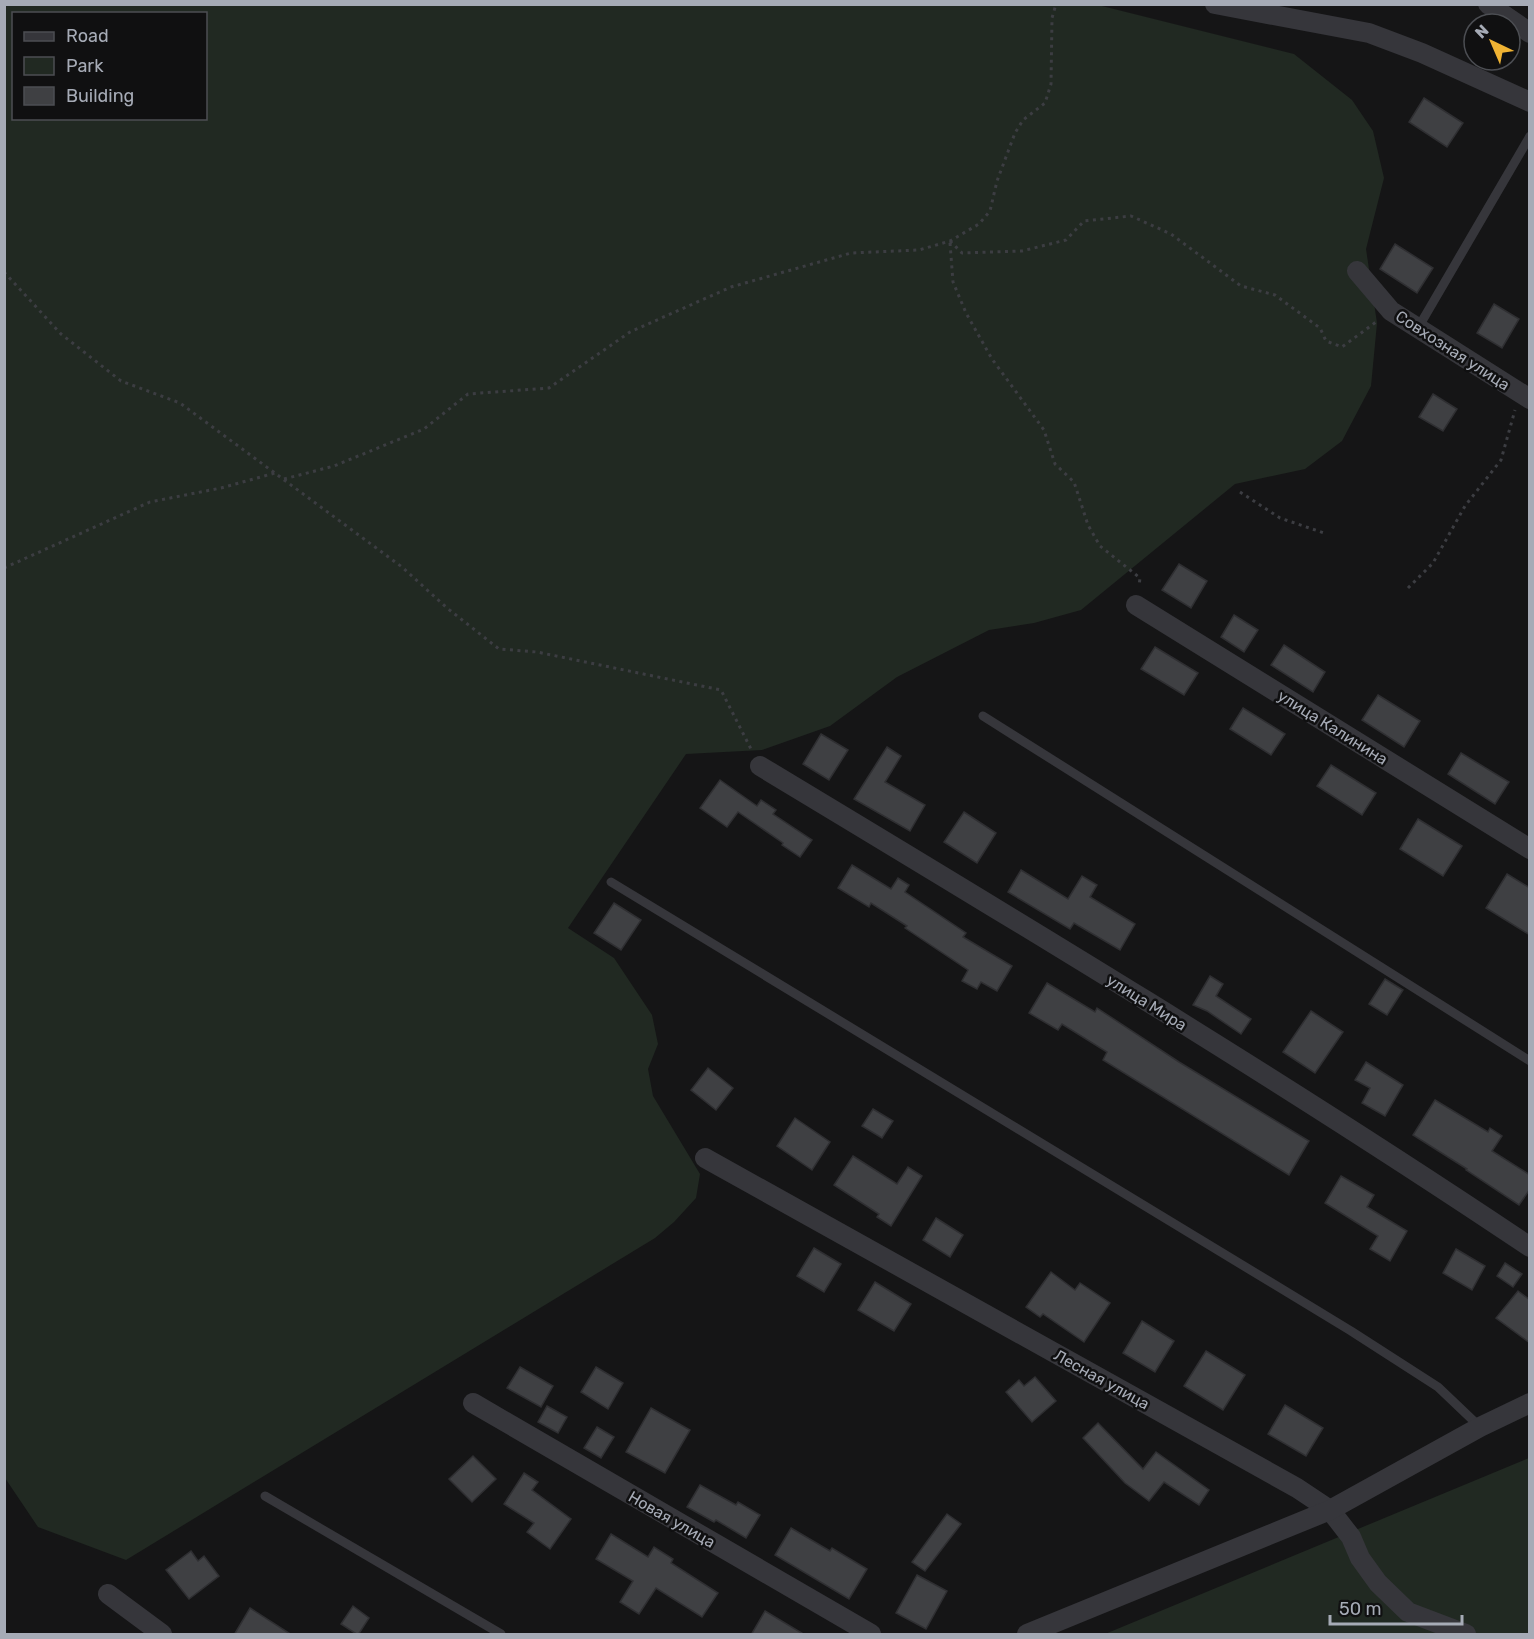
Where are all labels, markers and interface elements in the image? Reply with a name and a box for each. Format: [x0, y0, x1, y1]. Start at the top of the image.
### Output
legend [12, 12, 207, 120]
north arrow [1462, 12, 1522, 72]
text: N [1471, 21, 1493, 42]
text: Road [66, 25, 109, 47]
text: Park [66, 55, 104, 77]
text: Building [66, 85, 134, 107]
street label: Совхозная улица [1392, 306, 1513, 394]
street label: улица Калинина [1274, 686, 1391, 769]
street label: улица Мира [1103, 970, 1190, 1035]
street label: Лесная улица [1051, 1345, 1153, 1414]
street label: Новая улица [625, 1487, 719, 1552]
scale bar [1330, 1588, 1462, 1626]
text: 50 m [1339, 1598, 1382, 1620]

